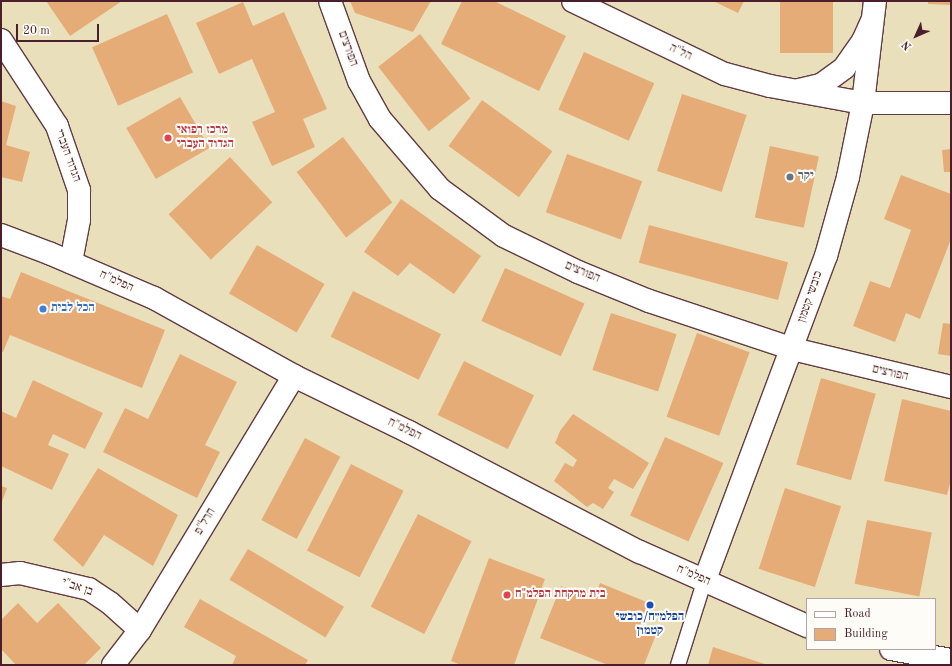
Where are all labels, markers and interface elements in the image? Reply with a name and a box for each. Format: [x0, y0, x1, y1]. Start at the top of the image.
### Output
scale bar [18, 16, 101, 42]
north arrow [896, 16, 936, 56]
text: 20 m [23, 25, 50, 37]
street label: הפורצים [334, 29, 360, 69]
text: N [900, 38, 914, 52]
street label: הל"ה [666, 42, 694, 64]
place label: מרכז רפואי הגדוד העברי [177, 124, 234, 152]
street label: הגדוד העברי [51, 128, 83, 184]
marker: מרכז רפואי הגדוד העברי [162, 132, 174, 144]
place label: יקר [798, 170, 814, 184]
marker: יקר [785, 172, 795, 182]
street label: הפורצים [562, 259, 602, 287]
street label: הפלמ"ח [97, 268, 135, 296]
street label: כובשי קטמון [795, 269, 827, 325]
place label: הכל לבית [51, 302, 95, 316]
marker: הכל לבית [38, 304, 48, 314]
street label: הפורצים [870, 363, 910, 385]
street label: הפלמ"ח [385, 416, 423, 444]
street label: חרל"פ [192, 506, 220, 538]
street label: הפלמ"ח [674, 562, 712, 590]
street label: בן אב"י [60, 576, 94, 600]
place label: בית מרקחת הפלמ"ח [515, 588, 605, 602]
marker: בית מרקחת הפלמ"ח [502, 590, 512, 600]
legend [806, 598, 936, 650]
marker: הפלמ״ח/כובשי קטמון [645, 600, 655, 610]
text: Road [844, 608, 871, 620]
place label: הפלמ״ח/כובשי קטמון [616, 611, 684, 639]
text: Building [844, 628, 888, 640]

